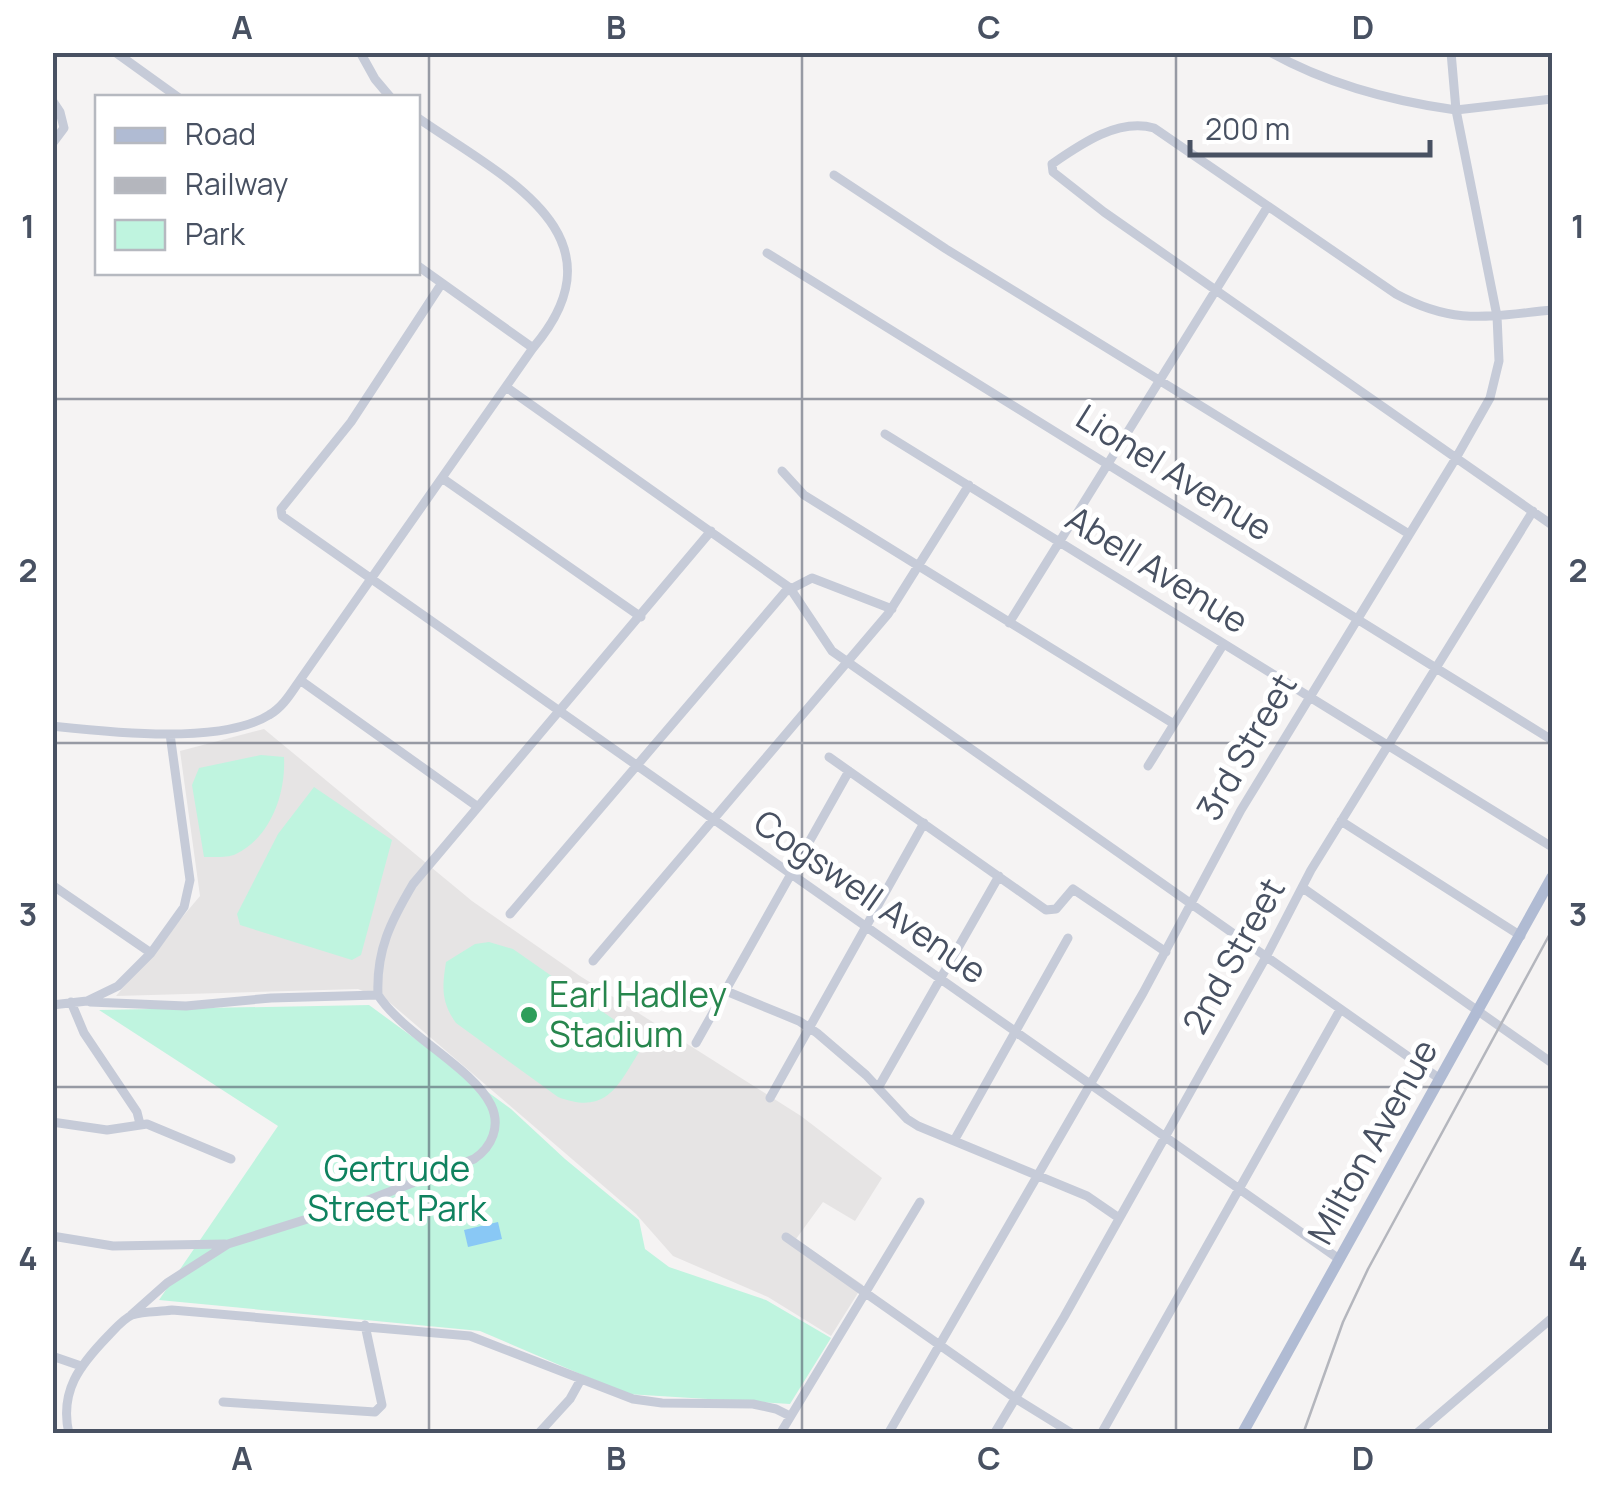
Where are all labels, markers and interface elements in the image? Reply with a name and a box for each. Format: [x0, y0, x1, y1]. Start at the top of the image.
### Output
text: A [231, 5, 253, 49]
text: B [606, 5, 626, 49]
text: C [977, 5, 1001, 49]
text: D [1352, 5, 1374, 49]
legend [95, 95, 420, 275]
scale bar [1190, 95, 1430, 157]
text: 200 m [1205, 108, 1290, 149]
text: Road [185, 113, 256, 154]
text: Railway [185, 163, 288, 204]
text: 1 [21, 204, 35, 248]
text: 1 [1571, 204, 1585, 248]
text: Park [185, 213, 246, 254]
street label: Lionel Avenue [1067, 393, 1282, 552]
street label: Abell Avenue [1057, 494, 1258, 644]
text: 2 [18, 548, 38, 592]
text: 2 [1568, 548, 1588, 592]
street label: 3rd Street [1185, 664, 1307, 829]
street label: Cogswell Avenue [745, 798, 997, 994]
street label: 2nd Street [1171, 869, 1296, 1042]
text: 3 [19, 892, 37, 936]
text: 3 [1569, 892, 1587, 936]
place label: Earl Hadley Stadium [549, 970, 727, 1058]
marker: Earl Hadley Stadium [518, 1004, 540, 1026]
street label: Milton Avenue [1296, 1030, 1448, 1253]
park label: Gertrude Street Park [307, 1144, 488, 1232]
text: 4 [18, 1236, 38, 1280]
text: 4 [1568, 1236, 1588, 1280]
text: A [231, 1436, 253, 1480]
text: B [606, 1436, 626, 1480]
text: C [977, 1436, 1001, 1480]
text: D [1352, 1436, 1374, 1480]

